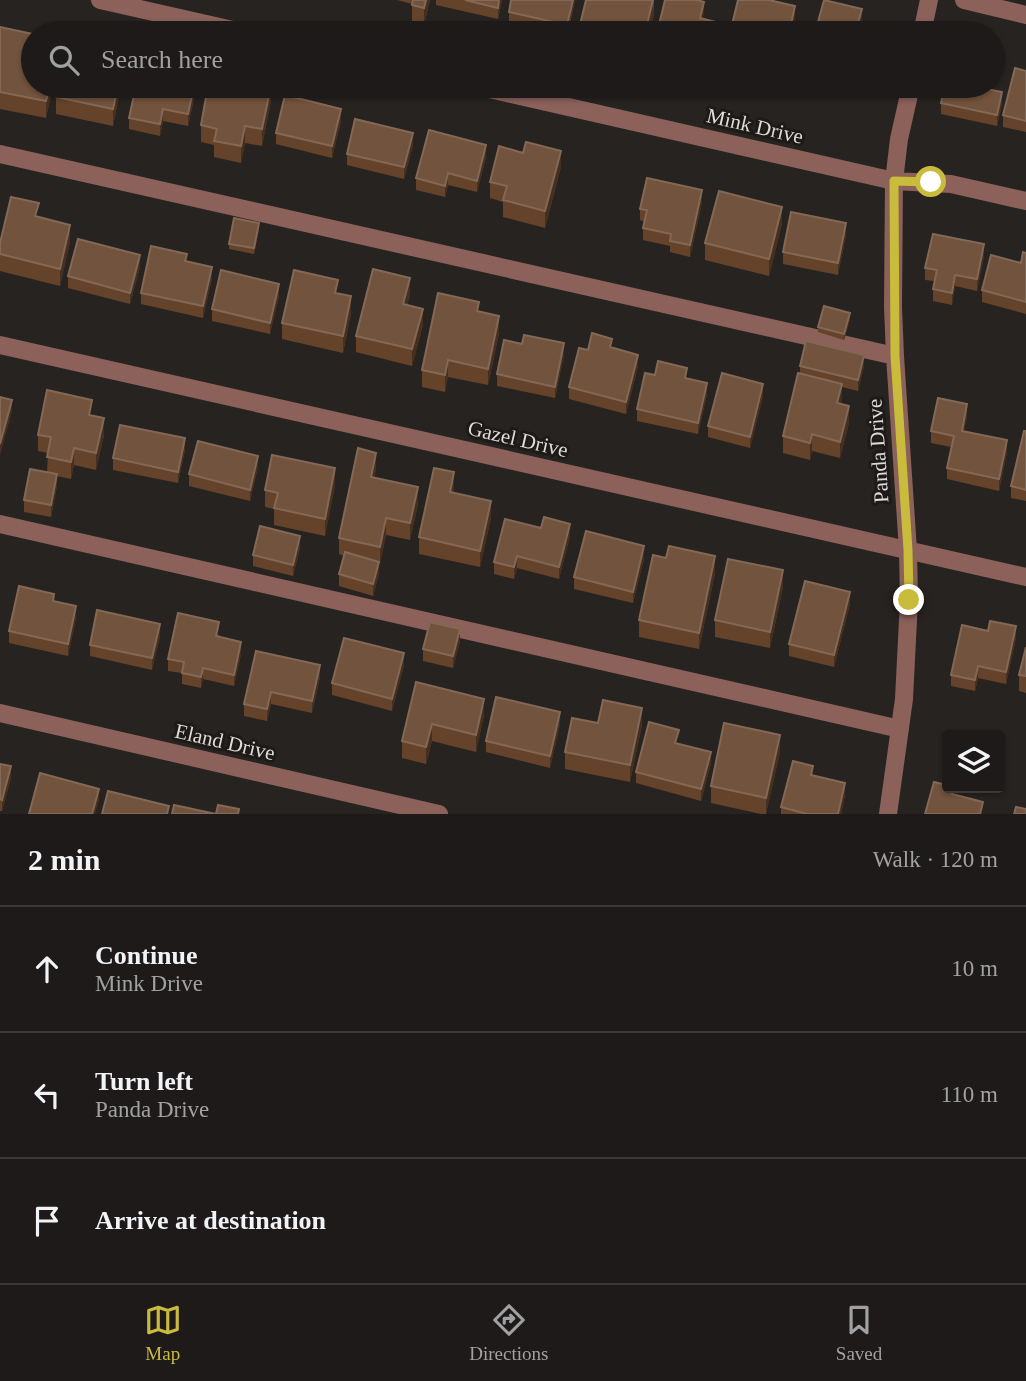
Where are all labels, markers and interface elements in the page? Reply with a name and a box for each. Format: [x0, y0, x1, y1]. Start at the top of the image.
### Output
search box [21, 21, 1005, 98]
icon: search [45, 41, 83, 79]
text: Search here [101, 45, 223, 74]
street label: Mink Drive [704, 103, 806, 149]
route start [915, 166, 946, 197]
street label: Panda Drive [862, 398, 894, 504]
street label: Gazel Drive [466, 416, 570, 462]
route end [893, 584, 924, 615]
street label: Eland Drive [173, 719, 277, 765]
map controls [942, 730, 1005, 793]
button: layers [942, 730, 1005, 793]
text: 2 min [28, 843, 101, 876]
text: Walk · 120 m [873, 847, 998, 872]
text: Continue [95, 941, 198, 970]
icon: ahead [28, 950, 66, 988]
text: 10 m [951, 956, 998, 981]
text: Mink Drive [95, 971, 203, 996]
text: Turn left [95, 1067, 193, 1096]
icon: left [28, 1076, 66, 1114]
text: 110 m [941, 1082, 998, 1107]
text: Panda Drive [95, 1097, 209, 1122]
icon: arrive [28, 1202, 66, 1240]
text: Arrive at destination [95, 1206, 326, 1235]
tab: Map [144, 1301, 182, 1365]
tab: Directions [469, 1301, 548, 1365]
tab: Saved [836, 1301, 882, 1365]

